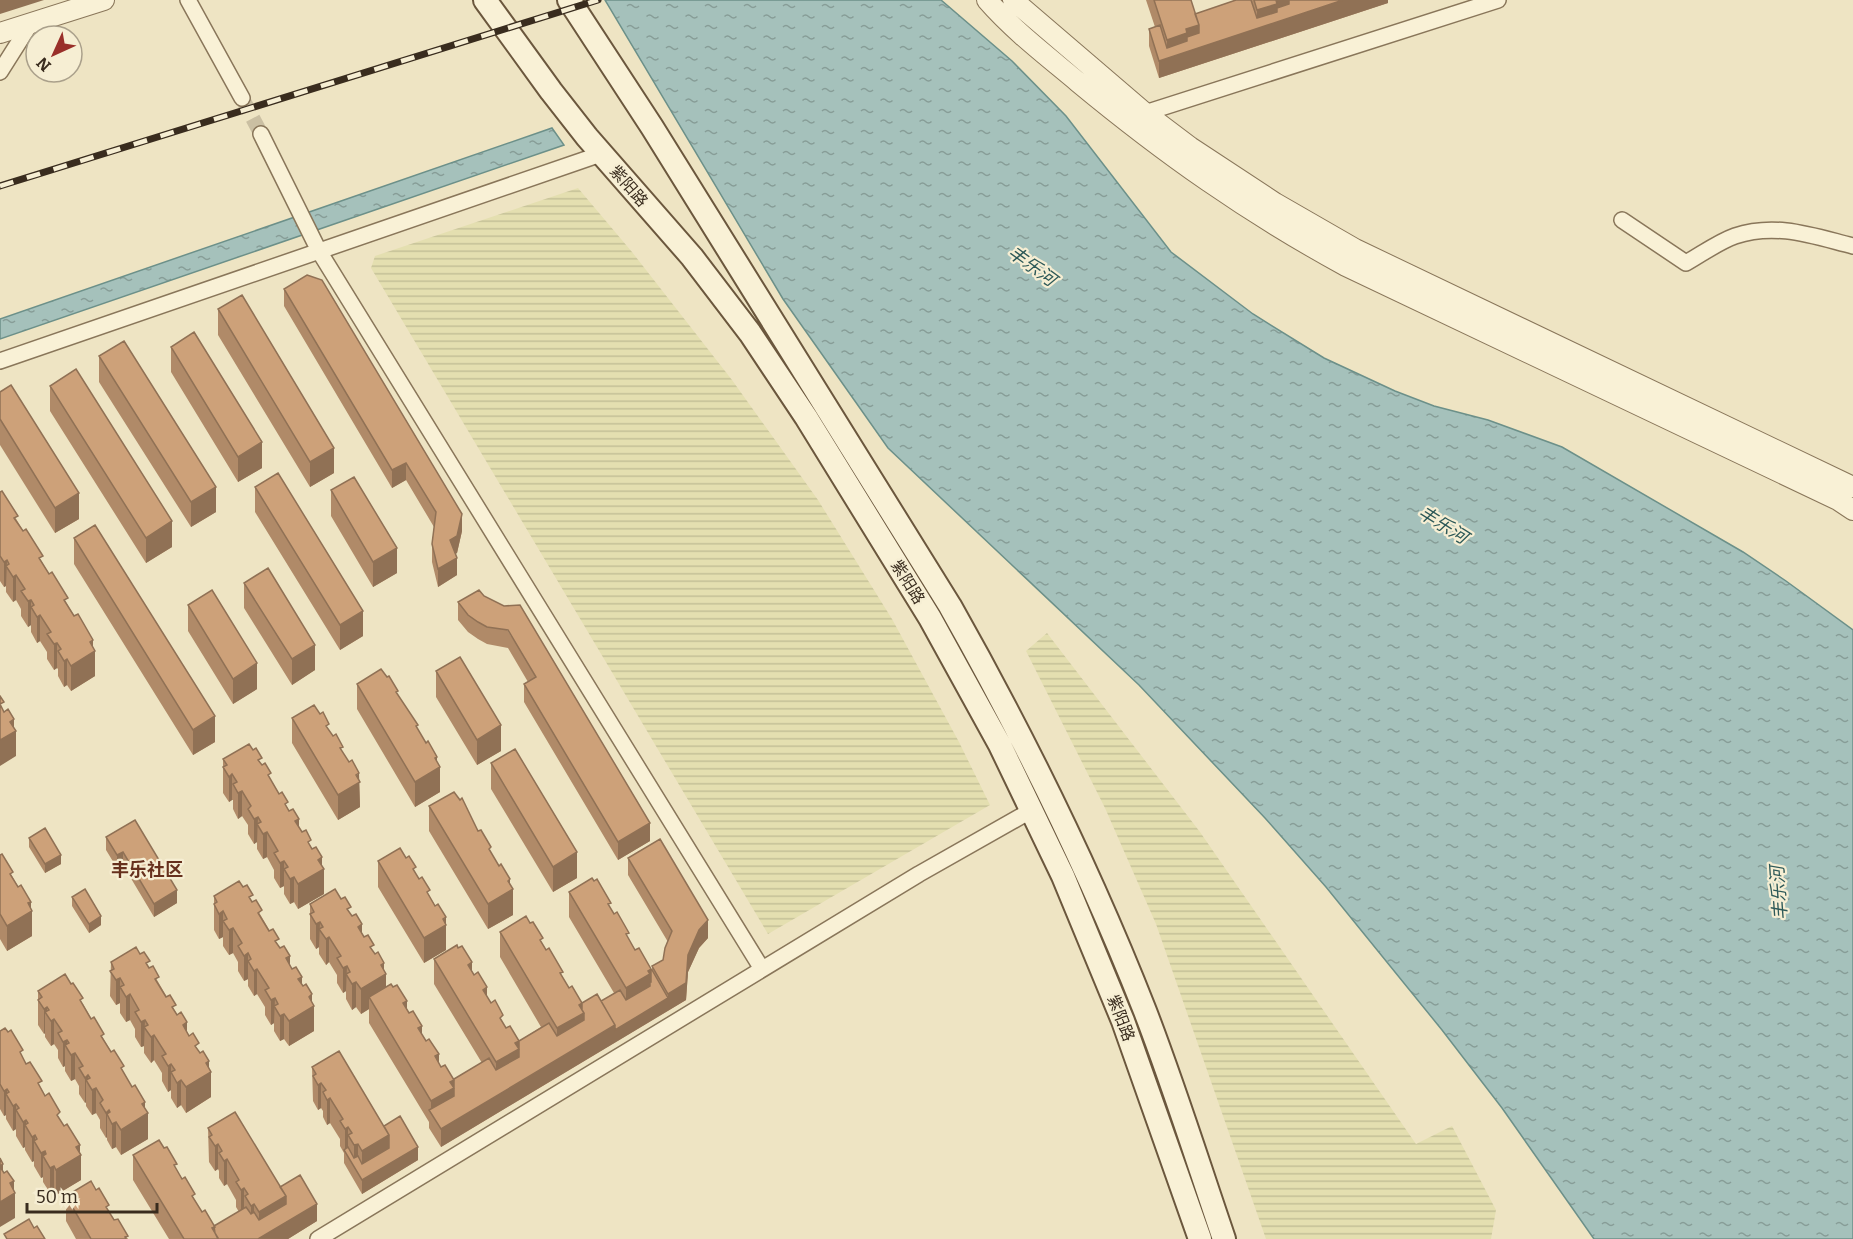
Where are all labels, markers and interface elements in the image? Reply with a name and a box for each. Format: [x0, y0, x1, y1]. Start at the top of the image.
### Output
north arrow [24, 24, 84, 84]
text: N [33, 53, 55, 75]
street label: 紫阳路 [606, 162, 652, 210]
water label: 丰乐河 [1004, 241, 1063, 293]
water label: 丰乐河 [1414, 501, 1474, 550]
street label: 紫阳路 [887, 557, 929, 607]
district label: 丰乐社区 [111, 859, 183, 881]
water label: 丰乐河 [1766, 862, 1792, 921]
street label: 紫阳路 [1104, 992, 1138, 1044]
scale bar [27, 1176, 158, 1214]
text: 50 m [36, 1186, 78, 1208]

